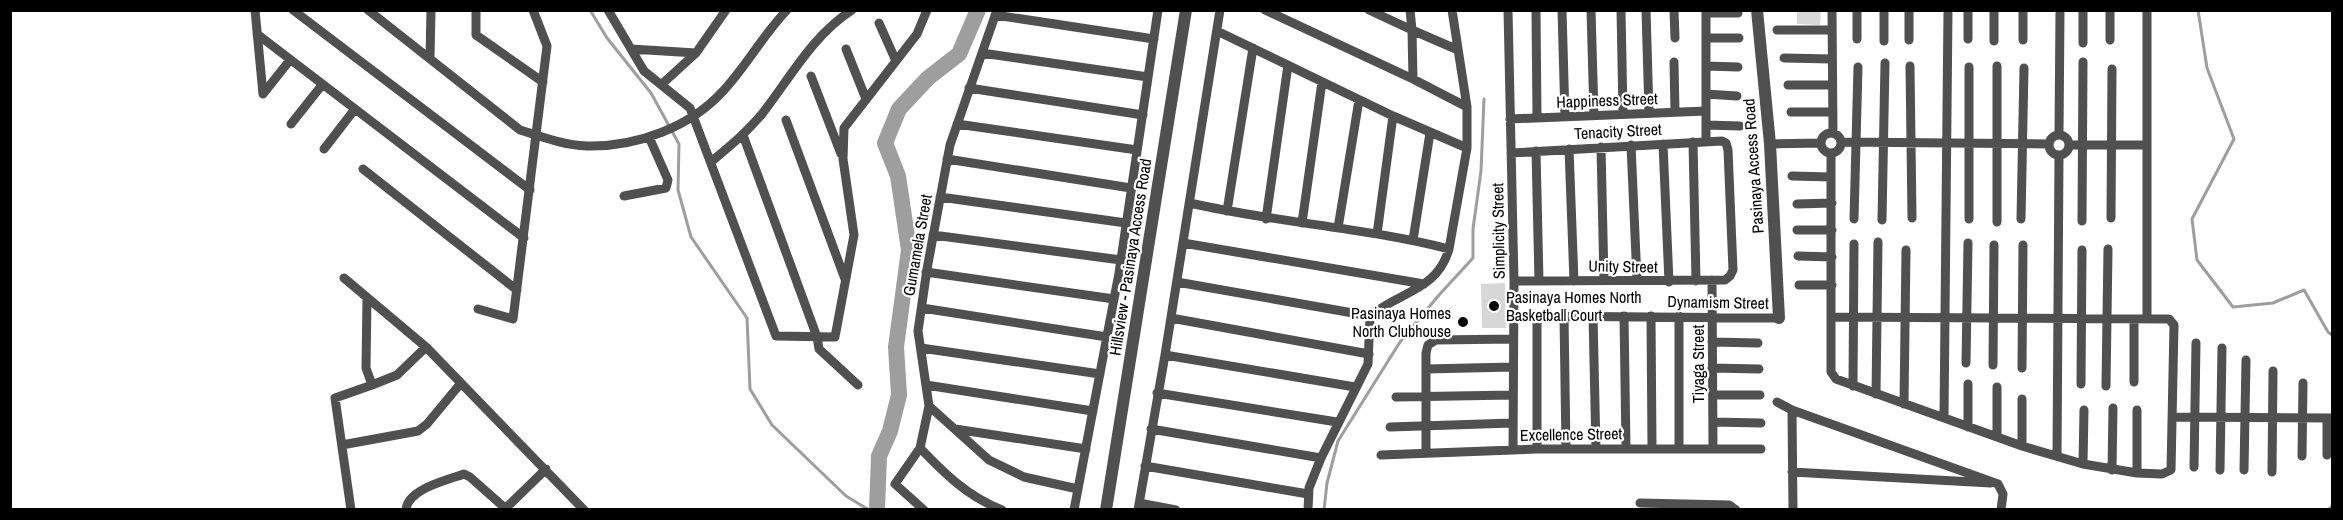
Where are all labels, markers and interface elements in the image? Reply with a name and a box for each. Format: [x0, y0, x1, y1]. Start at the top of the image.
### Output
street label: Happiness Street [1556, 87, 1658, 113]
street label: Pasinaya Access Road [1737, 98, 1769, 234]
street label: Tenacity Street [1574, 118, 1663, 144]
street label: Hillsview - Pasinaya Access Road [1104, 157, 1156, 357]
street label: Simplicity Street [1486, 182, 1510, 279]
street label: Gumamela Street [897, 192, 937, 298]
street label: Unity Street [1588, 254, 1658, 278]
place label: Pasinaya Homes North Basketball Court [1506, 286, 1642, 326]
street label: Dynamism Street [1667, 290, 1769, 314]
marker: Pasinaya Homes North Basketball Court [1487, 299, 1501, 313]
place label: Pasinaya Homes North Clubhouse [1351, 302, 1451, 342]
marker: Pasinaya Homes North Clubhouse [1456, 315, 1470, 329]
street label: Tiyaga Street [1687, 324, 1709, 403]
street label: Excellence Street [1520, 422, 1623, 446]

